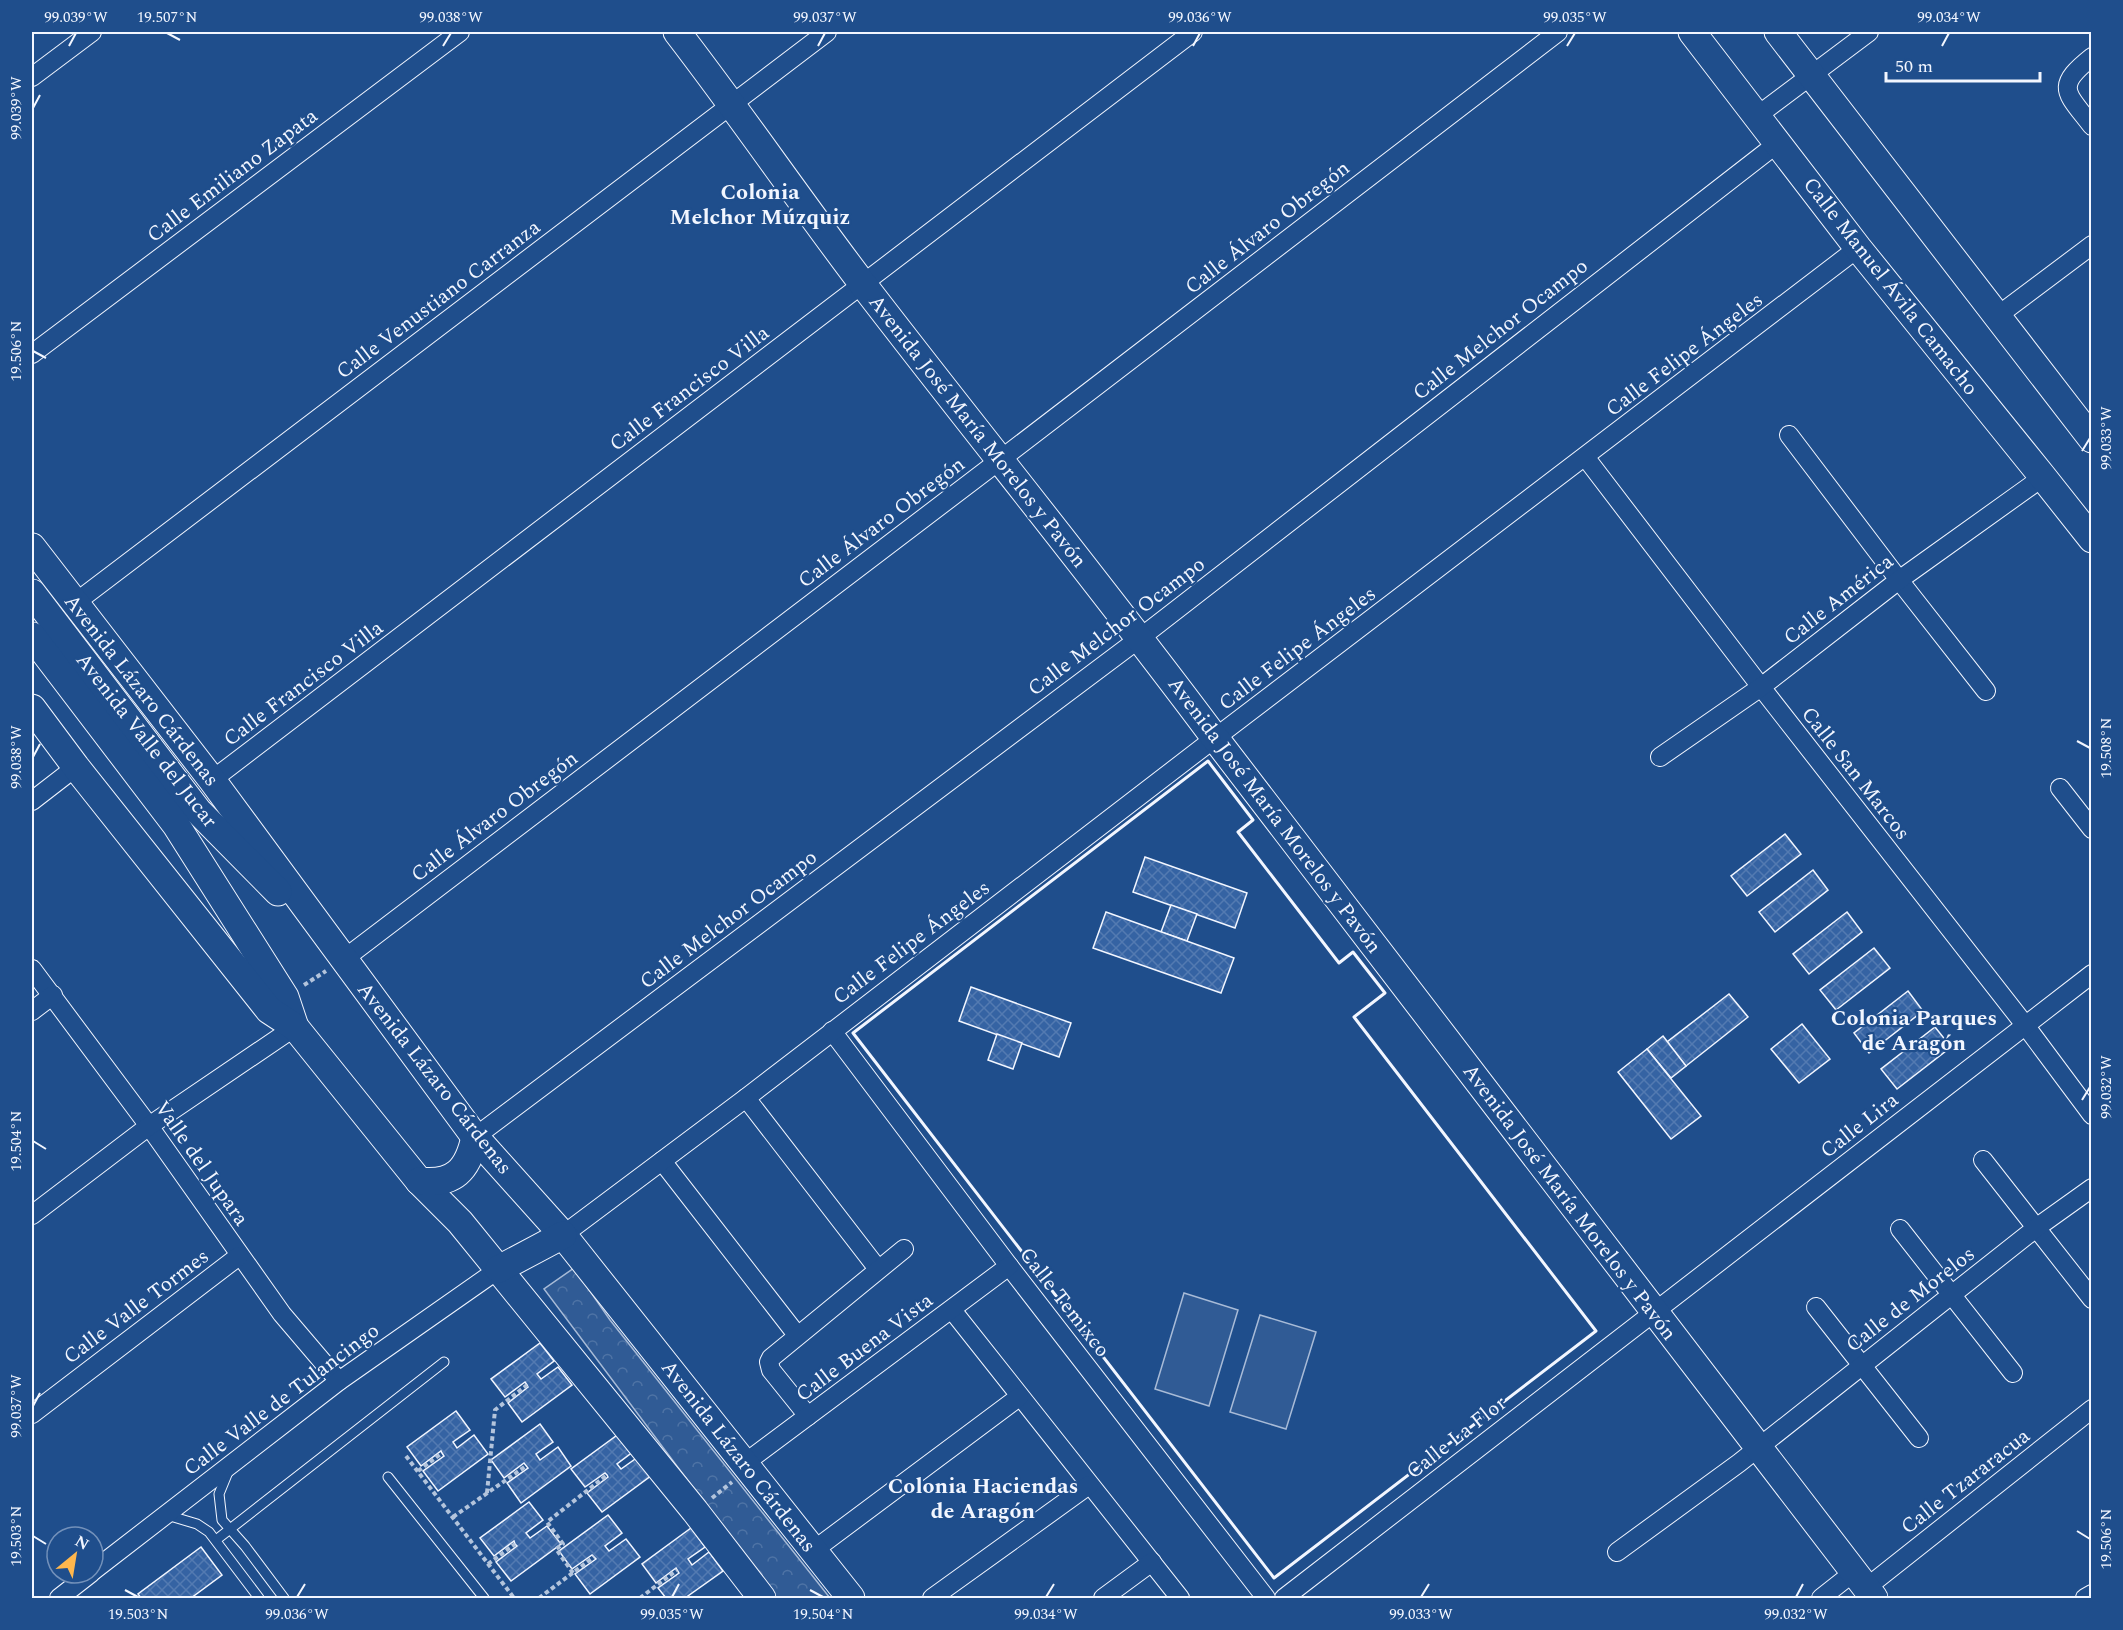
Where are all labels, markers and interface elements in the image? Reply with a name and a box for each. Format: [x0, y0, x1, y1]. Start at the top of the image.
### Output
text: 99.039°W [44, 6, 108, 29]
text: 19.507°N [137, 6, 197, 29]
text: 99.038°W [419, 6, 483, 29]
text: 99.037°W [793, 6, 857, 29]
text: 99.036°W [1168, 6, 1232, 29]
text: 99.035°W [1543, 6, 1607, 29]
text: 99.034°W [1917, 6, 1981, 29]
scale bar [1886, 45, 2040, 83]
text: 50 m [1895, 53, 1933, 80]
text: 99.039°W [5, 76, 28, 140]
street label: Calle Emiliano Zapata [140, 100, 325, 251]
street label: Calle Álvaro Obregón [1178, 153, 1357, 303]
street label: Calle Manuel Ávila Camacho [1795, 170, 1986, 403]
district label: Colonia Melchor Múzquiz [670, 176, 850, 234]
street label: Calle Venustiano Carranza [330, 212, 548, 387]
street label: Calle Melchor Ocampo [1406, 251, 1595, 409]
street label: Calle Felipe Ángeles [1599, 285, 1770, 425]
street label: Avenida José María Morelos y Pavón [860, 288, 1094, 575]
street label: Calle Francisco Villa [603, 317, 777, 460]
text: 19.506°N [5, 321, 28, 381]
text: 99.033°W [2095, 406, 2118, 470]
street label: Calle Álvaro Obregón [791, 449, 972, 596]
street label: Calle América [1777, 546, 1901, 653]
street label: Calle Melchor Ocampo [1021, 549, 1212, 704]
street label: Calle Felipe Ángeles [1212, 579, 1383, 719]
street label: Avenida Lázaro Cárdenas [56, 587, 227, 794]
street label: Calle Francisco Villa [217, 612, 391, 755]
street label: Avenida Valle del Jucar [67, 646, 225, 835]
street label: Avenida José María Morelos y Pavón [1159, 670, 1389, 961]
street label: Calle San Marcos [1793, 700, 1918, 847]
text: 19.508°N [2095, 718, 2118, 778]
text: 99.038°W [5, 725, 28, 789]
street label: Calle Álvaro Obregón [404, 743, 585, 890]
street label: Calle Melchor Ocampo [633, 842, 824, 997]
street label: Calle Felipe Ángeles [826, 873, 997, 1013]
street label: Avenida Lázaro Cárdenas [349, 975, 520, 1182]
district label: Colonia Parques de Aragón [1831, 1002, 1997, 1060]
text: 99.032°W [2095, 1055, 2118, 1119]
street label: Avenida José María Morelos y Pavón [1454, 1057, 1684, 1348]
street label: Calle Lira [1814, 1084, 1906, 1167]
street label: Valle del Jupara [146, 1094, 257, 1233]
text: 19.504°N [5, 1111, 28, 1171]
street label: Calle de Morelos [1839, 1239, 1982, 1361]
street label: Calle Valle Tormes [57, 1241, 216, 1372]
street label: Calle Temixco [1011, 1241, 1118, 1365]
street label: Calle Buena Vista [789, 1285, 941, 1410]
street label: Calle Valle de Tulancingo [177, 1315, 386, 1484]
street label: Avenida Lázaro Cárdenas [653, 1353, 824, 1560]
text: 99.037°W [5, 1374, 28, 1438]
street label: Calle La Flor [1399, 1388, 1514, 1487]
street label: Calle Tzararacua [1894, 1420, 2038, 1543]
district label: Colonia Haciendas de Aragón [888, 1470, 1078, 1528]
text: 19.503°N [5, 1506, 28, 1566]
text: 19.506°N [2095, 1509, 2118, 1569]
north arrow [45, 1525, 105, 1585]
text: N [70, 1529, 94, 1557]
text: 19.503°N [108, 1603, 168, 1626]
text: 99.036°W [265, 1603, 329, 1626]
text: 99.035°W [640, 1603, 704, 1626]
text: 19.504°N [793, 1603, 853, 1626]
text: 99.034°W [1014, 1603, 1078, 1626]
text: 99.033°W [1389, 1603, 1453, 1626]
text: 99.032°W [1764, 1603, 1828, 1626]

